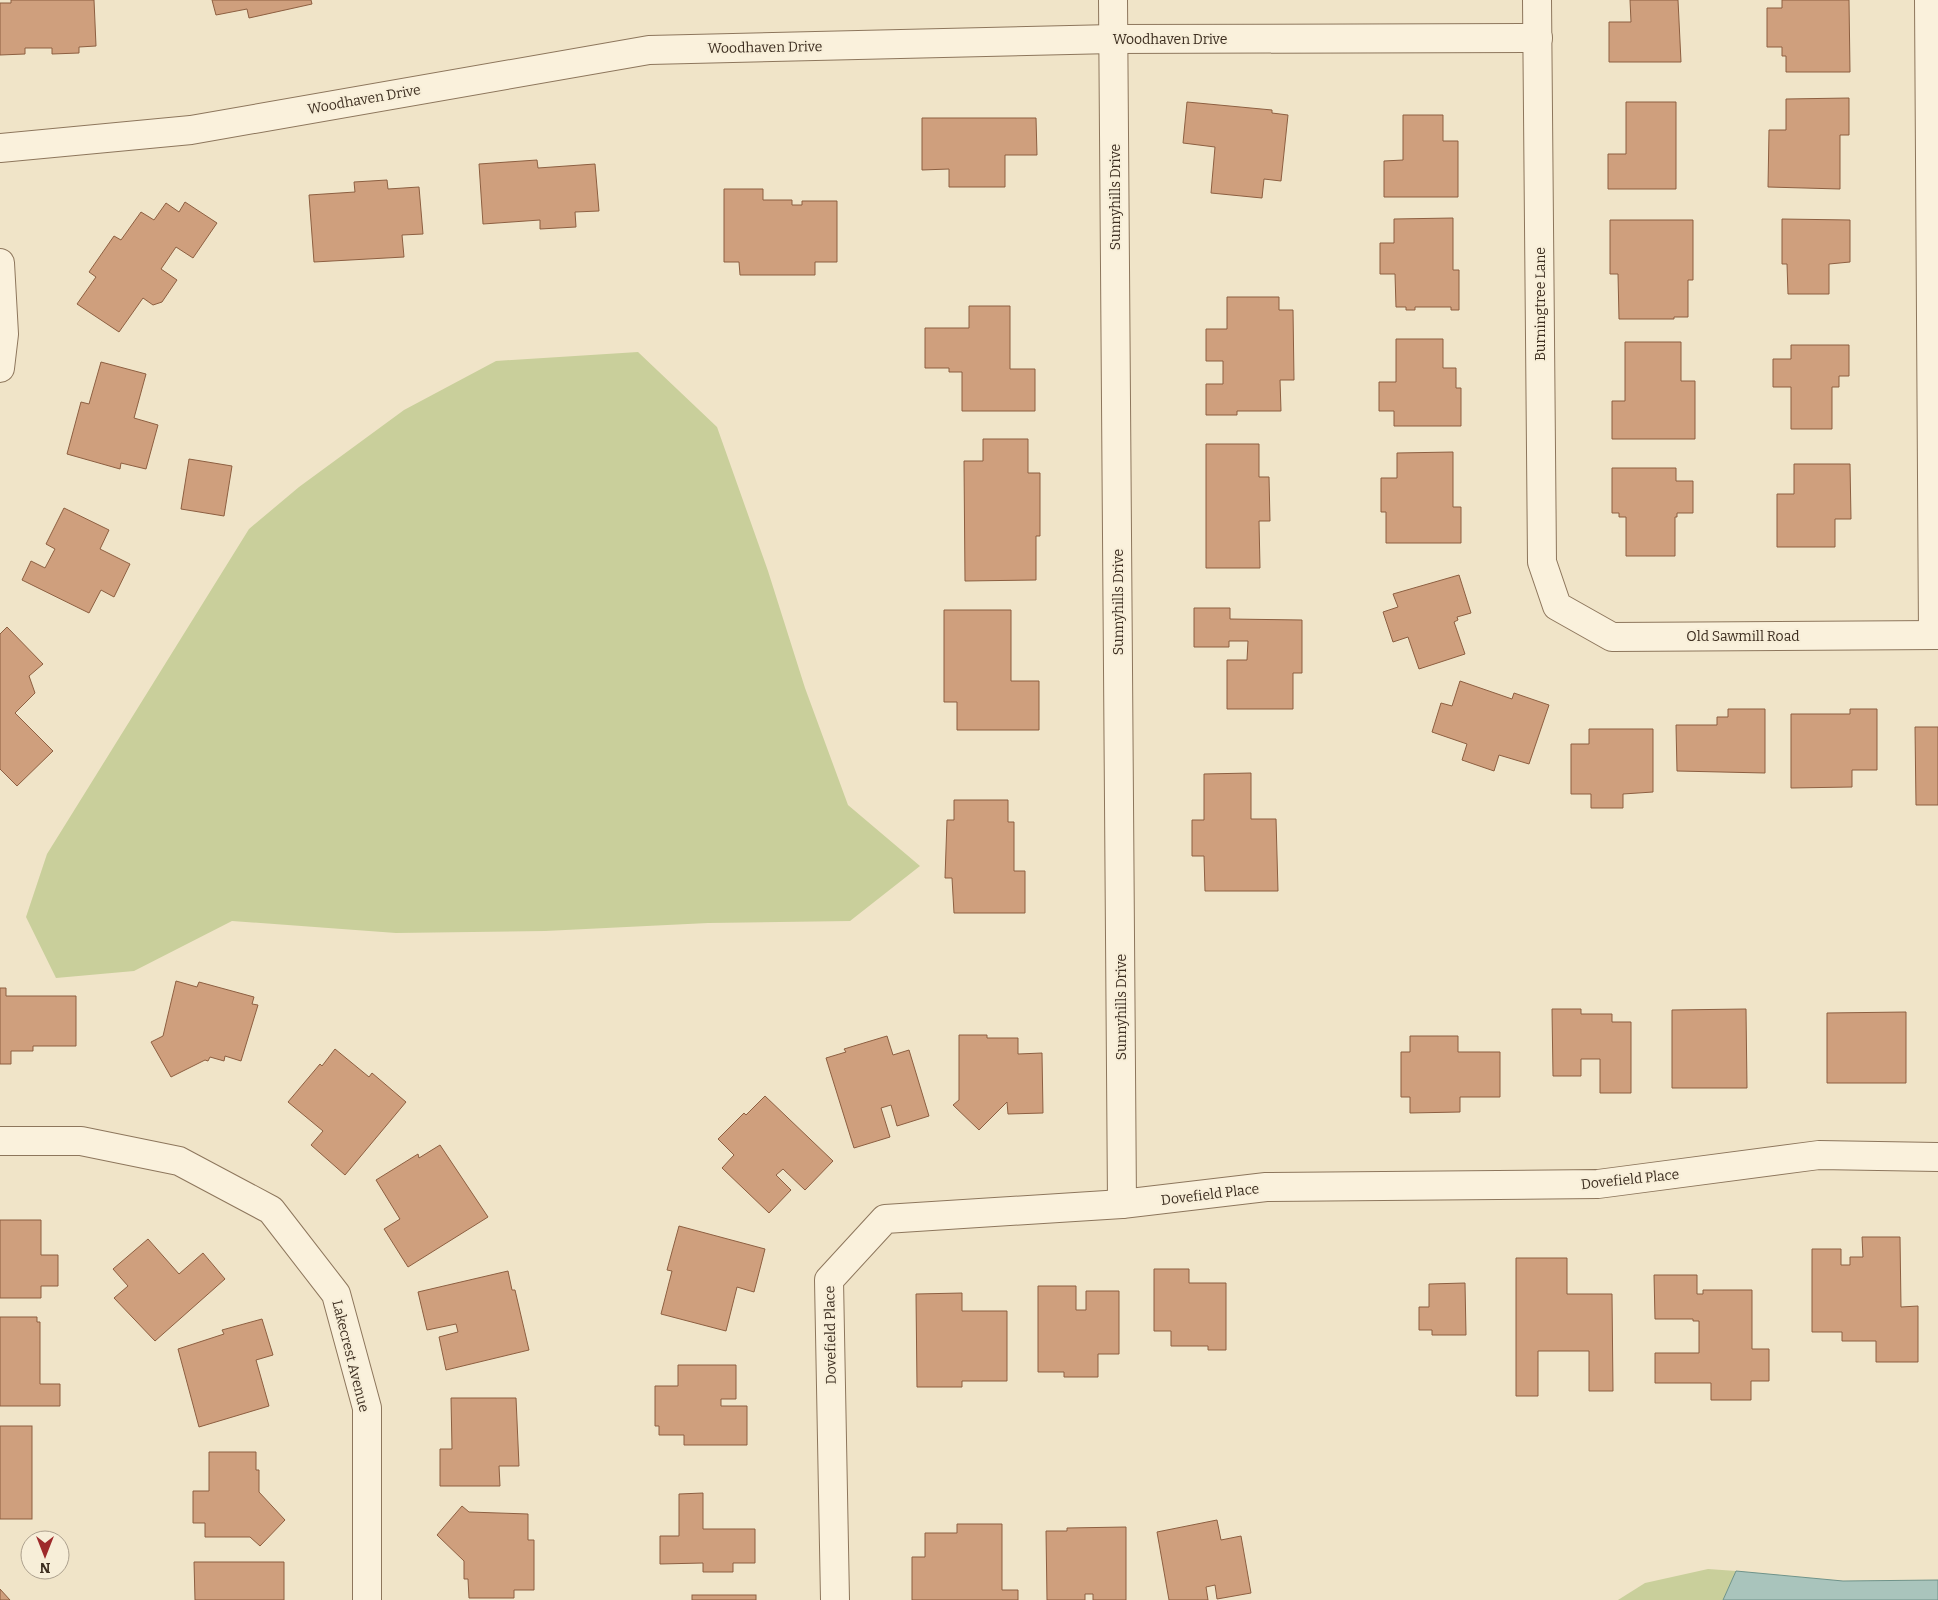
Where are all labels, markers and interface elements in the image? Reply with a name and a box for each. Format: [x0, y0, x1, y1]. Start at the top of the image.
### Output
street label: Woodhaven Drive [1113, 31, 1227, 48]
street label: Woodhaven Drive [708, 38, 822, 57]
street label: Woodhaven Drive [306, 81, 422, 118]
street label: Sunnyhills Drive [1107, 144, 1124, 250]
street label: Burningtree Lane [1532, 247, 1549, 361]
street label: Sunnyhills Drive [1110, 549, 1127, 655]
street label: Old Sawmill Road [1686, 628, 1800, 645]
street label: Sunnyhills Drive [1113, 954, 1130, 1060]
street label: Dovefield Place [1580, 1166, 1680, 1193]
street label: Dovefield Place [1160, 1180, 1260, 1209]
street label: Dovefield Place [821, 1285, 840, 1385]
street label: Lakecrest Avenue [328, 1298, 373, 1414]
north arrow [20, 1530, 70, 1580]
text: N [39, 1559, 50, 1576]

